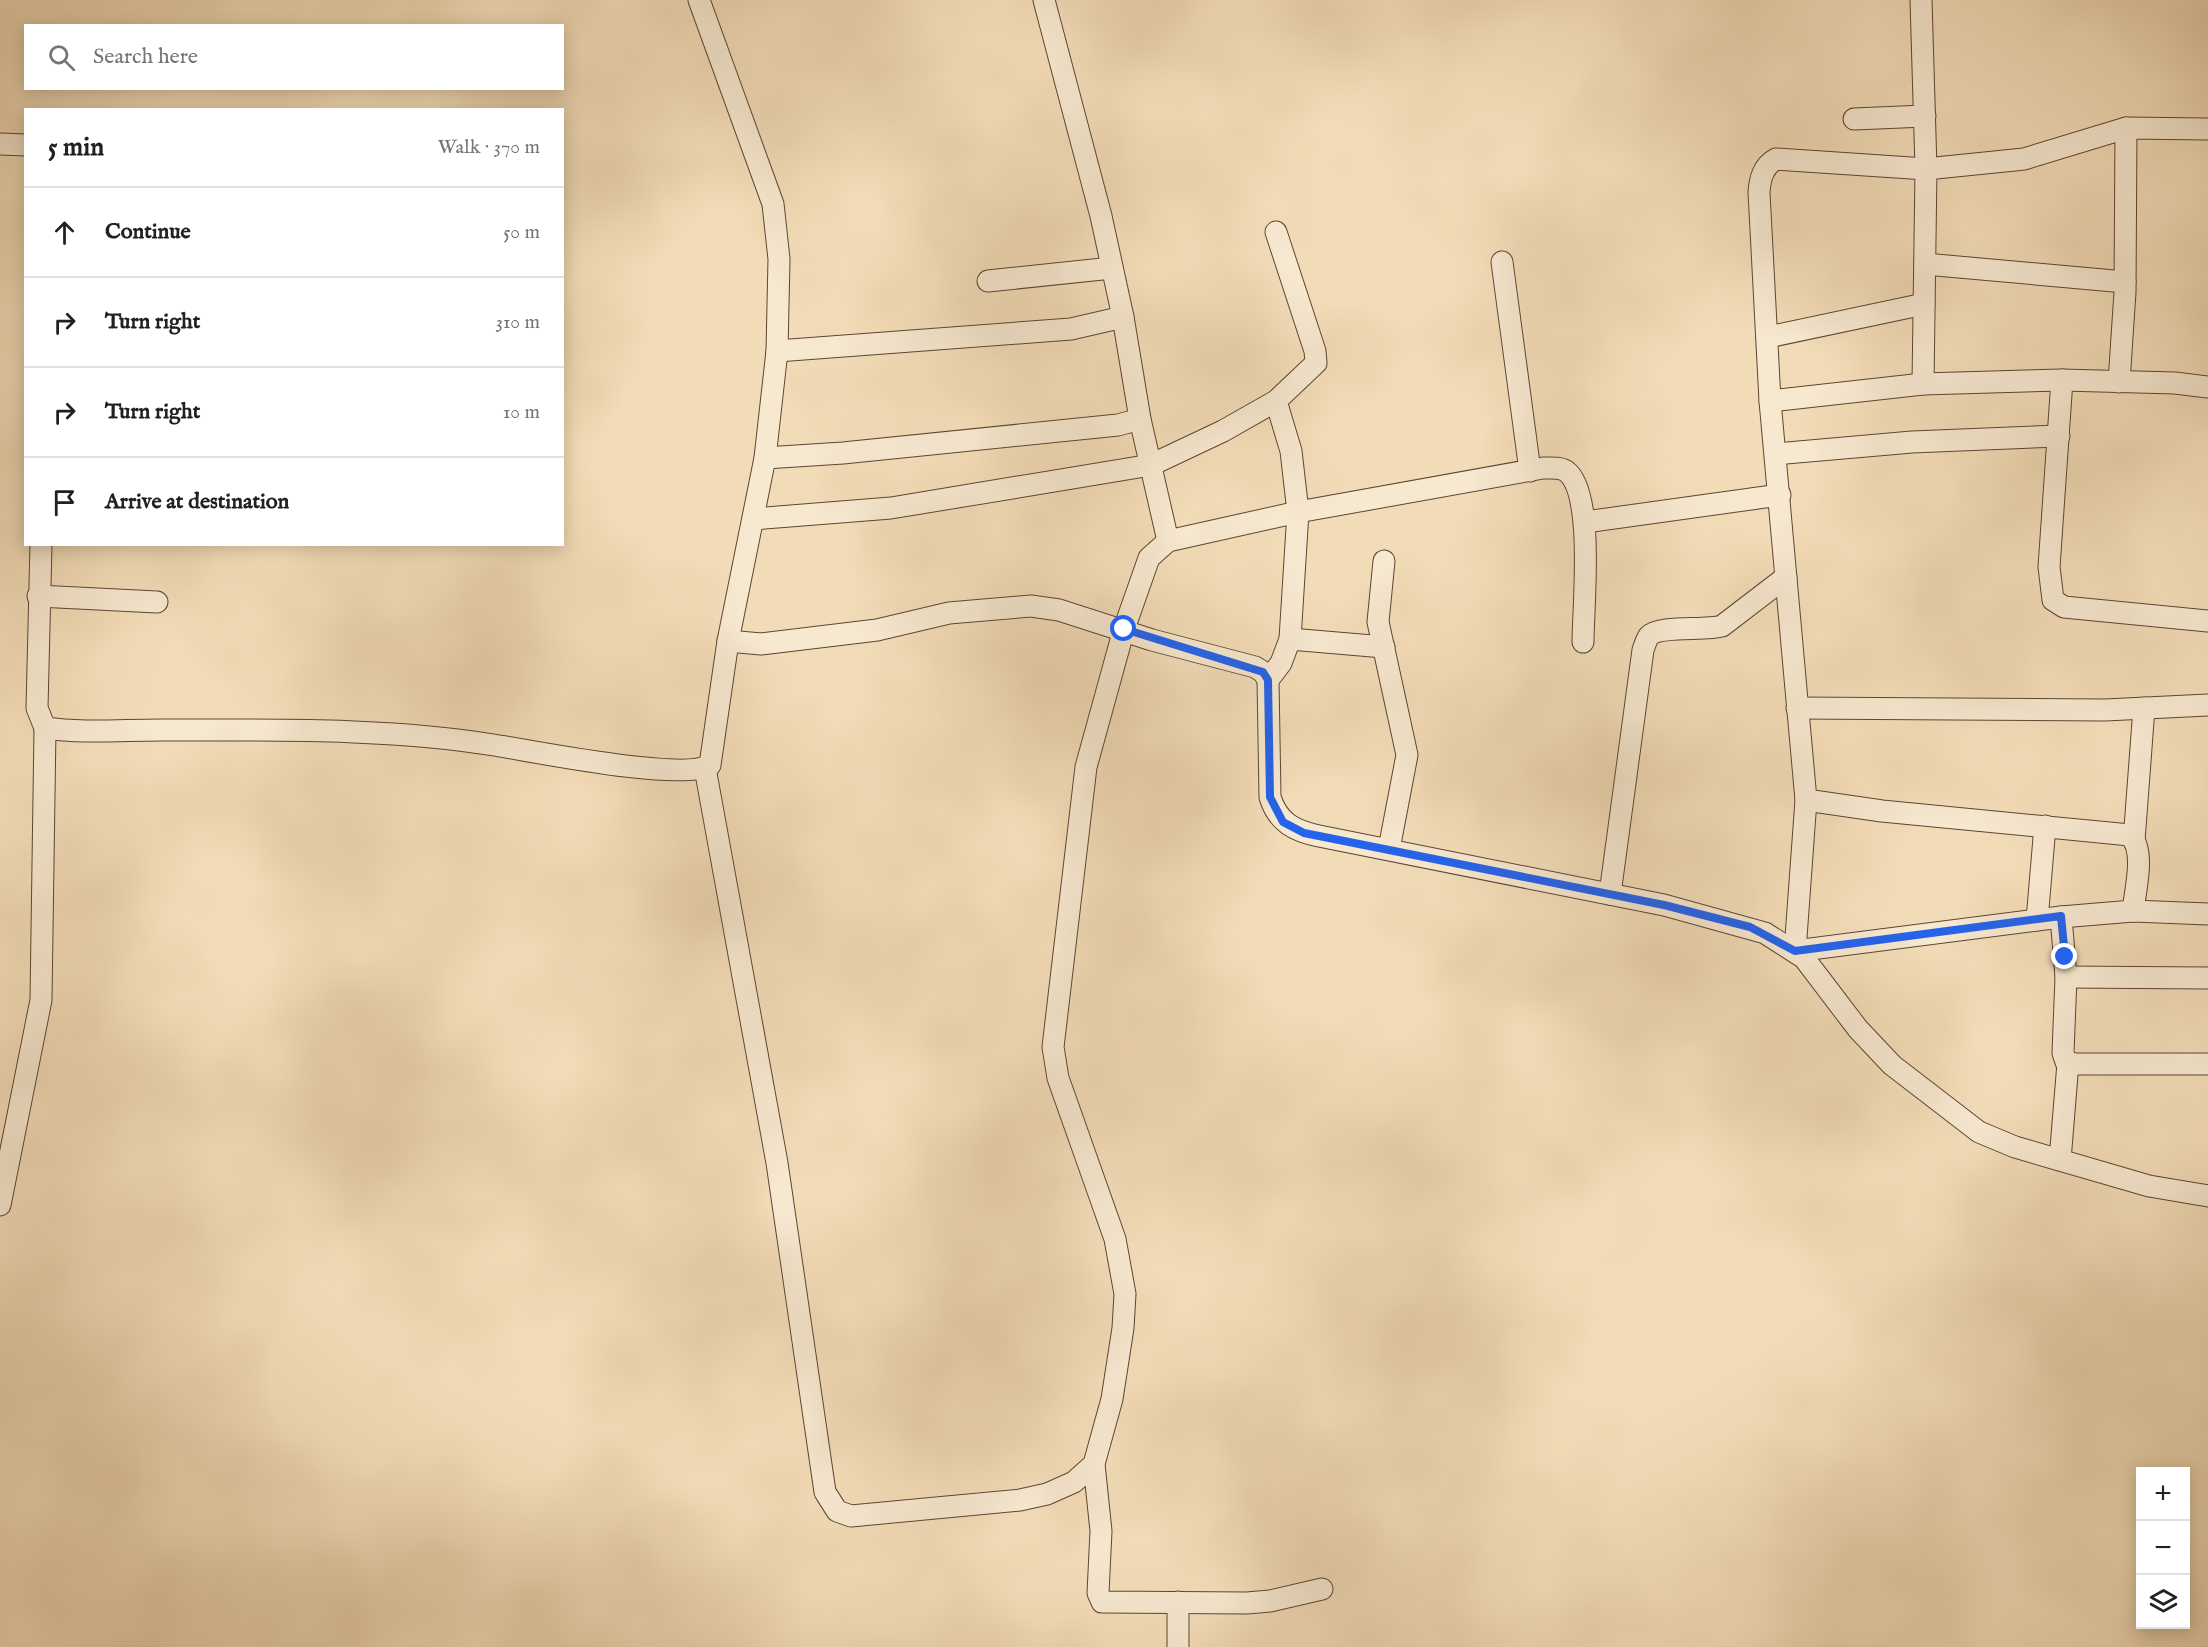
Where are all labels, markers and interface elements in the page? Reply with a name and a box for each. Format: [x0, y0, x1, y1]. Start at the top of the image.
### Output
search box [24, 24, 564, 90]
icon: search [45, 41, 78, 74]
text: Search here [93, 43, 198, 71]
text: 5 min [48, 131, 104, 164]
text: Walk · 370 m [438, 135, 540, 160]
icon: ahead [48, 216, 81, 249]
text: Continue [105, 218, 191, 246]
text: 50 m [503, 220, 540, 245]
icon: right [48, 306, 81, 339]
text: Turn right [105, 308, 200, 336]
text: 310 m [496, 310, 540, 335]
icon: right [48, 396, 81, 429]
text: Turn right [105, 398, 200, 426]
text: 10 m [503, 400, 540, 425]
icon: arrive [48, 486, 81, 519]
text: Arrive at destination [105, 488, 289, 516]
route start [1110, 615, 1136, 641]
route end [2051, 943, 2077, 969]
map controls [2136, 1467, 2190, 1629]
button: + [2136, 1467, 2190, 1521]
button: − [2136, 1521, 2190, 1575]
button: layers [2136, 1575, 2190, 1629]

